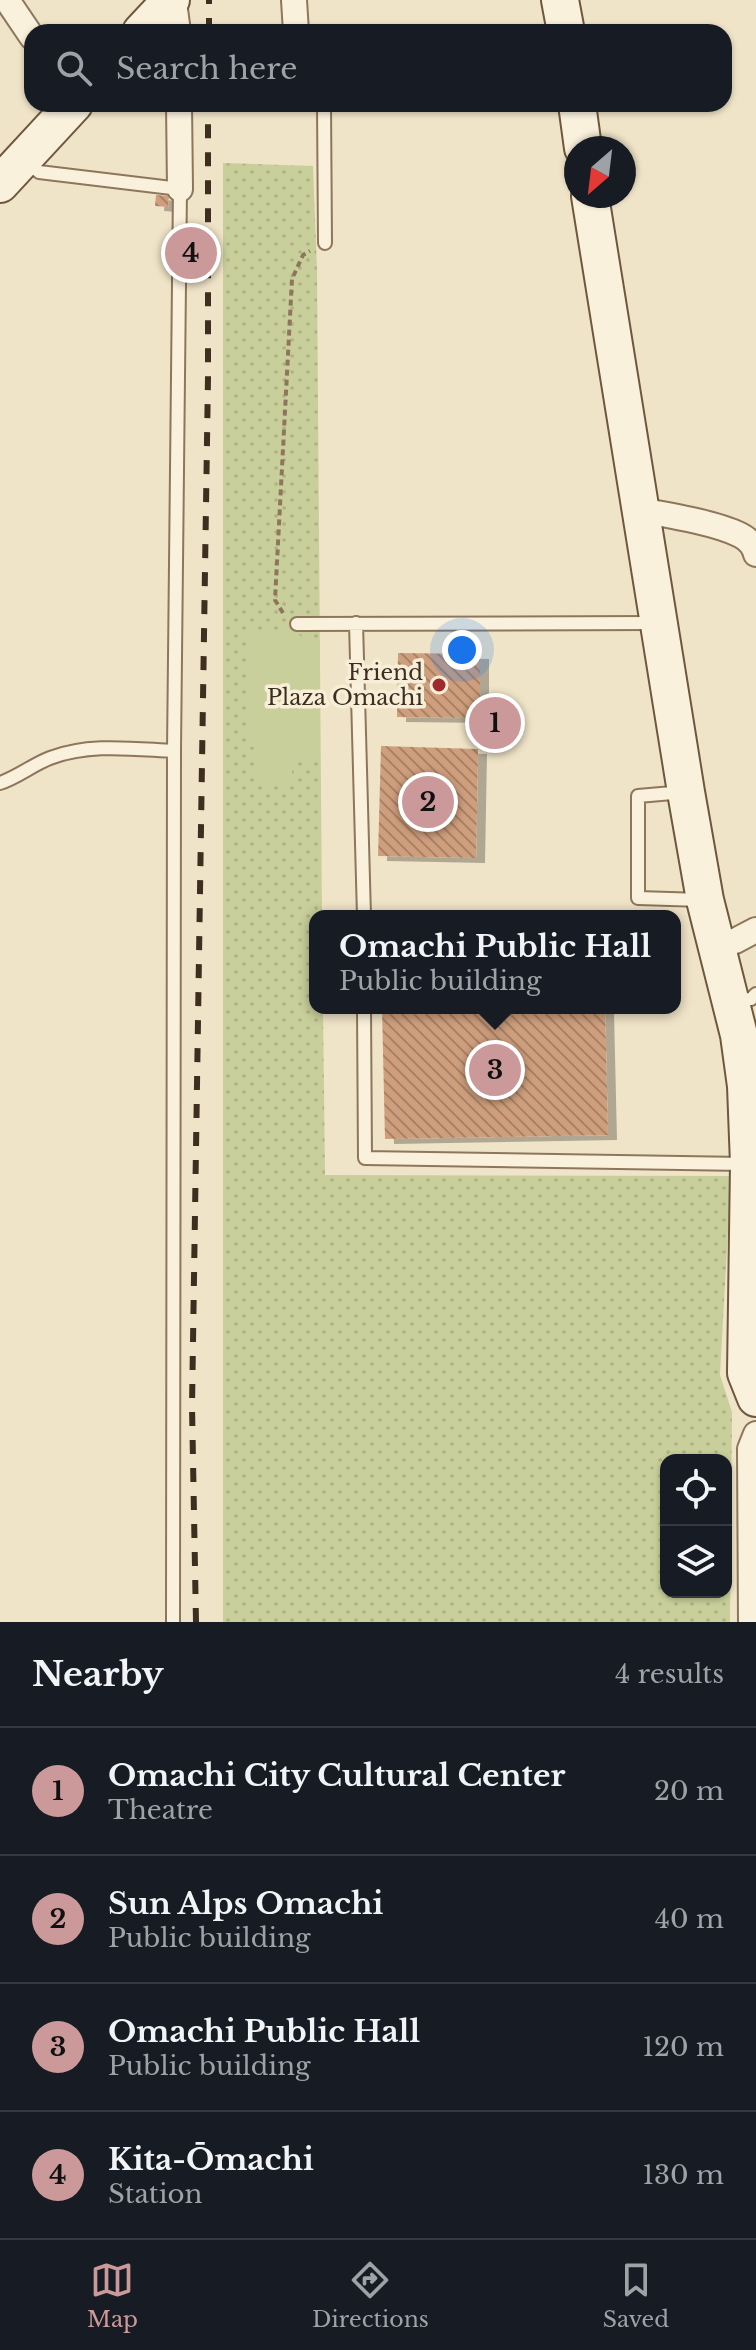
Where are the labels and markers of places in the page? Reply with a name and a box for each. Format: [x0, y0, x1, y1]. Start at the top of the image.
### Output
pin: 4 [165, 223, 217, 283]
place label: Friend Plaza Omachi [267, 659, 423, 711]
marker: Friend Plaza Omachi [430, 676, 448, 694]
pin: 1 [469, 693, 521, 753]
pin: 2 [402, 772, 454, 832]
pin: 3 [469, 1040, 521, 1100]

